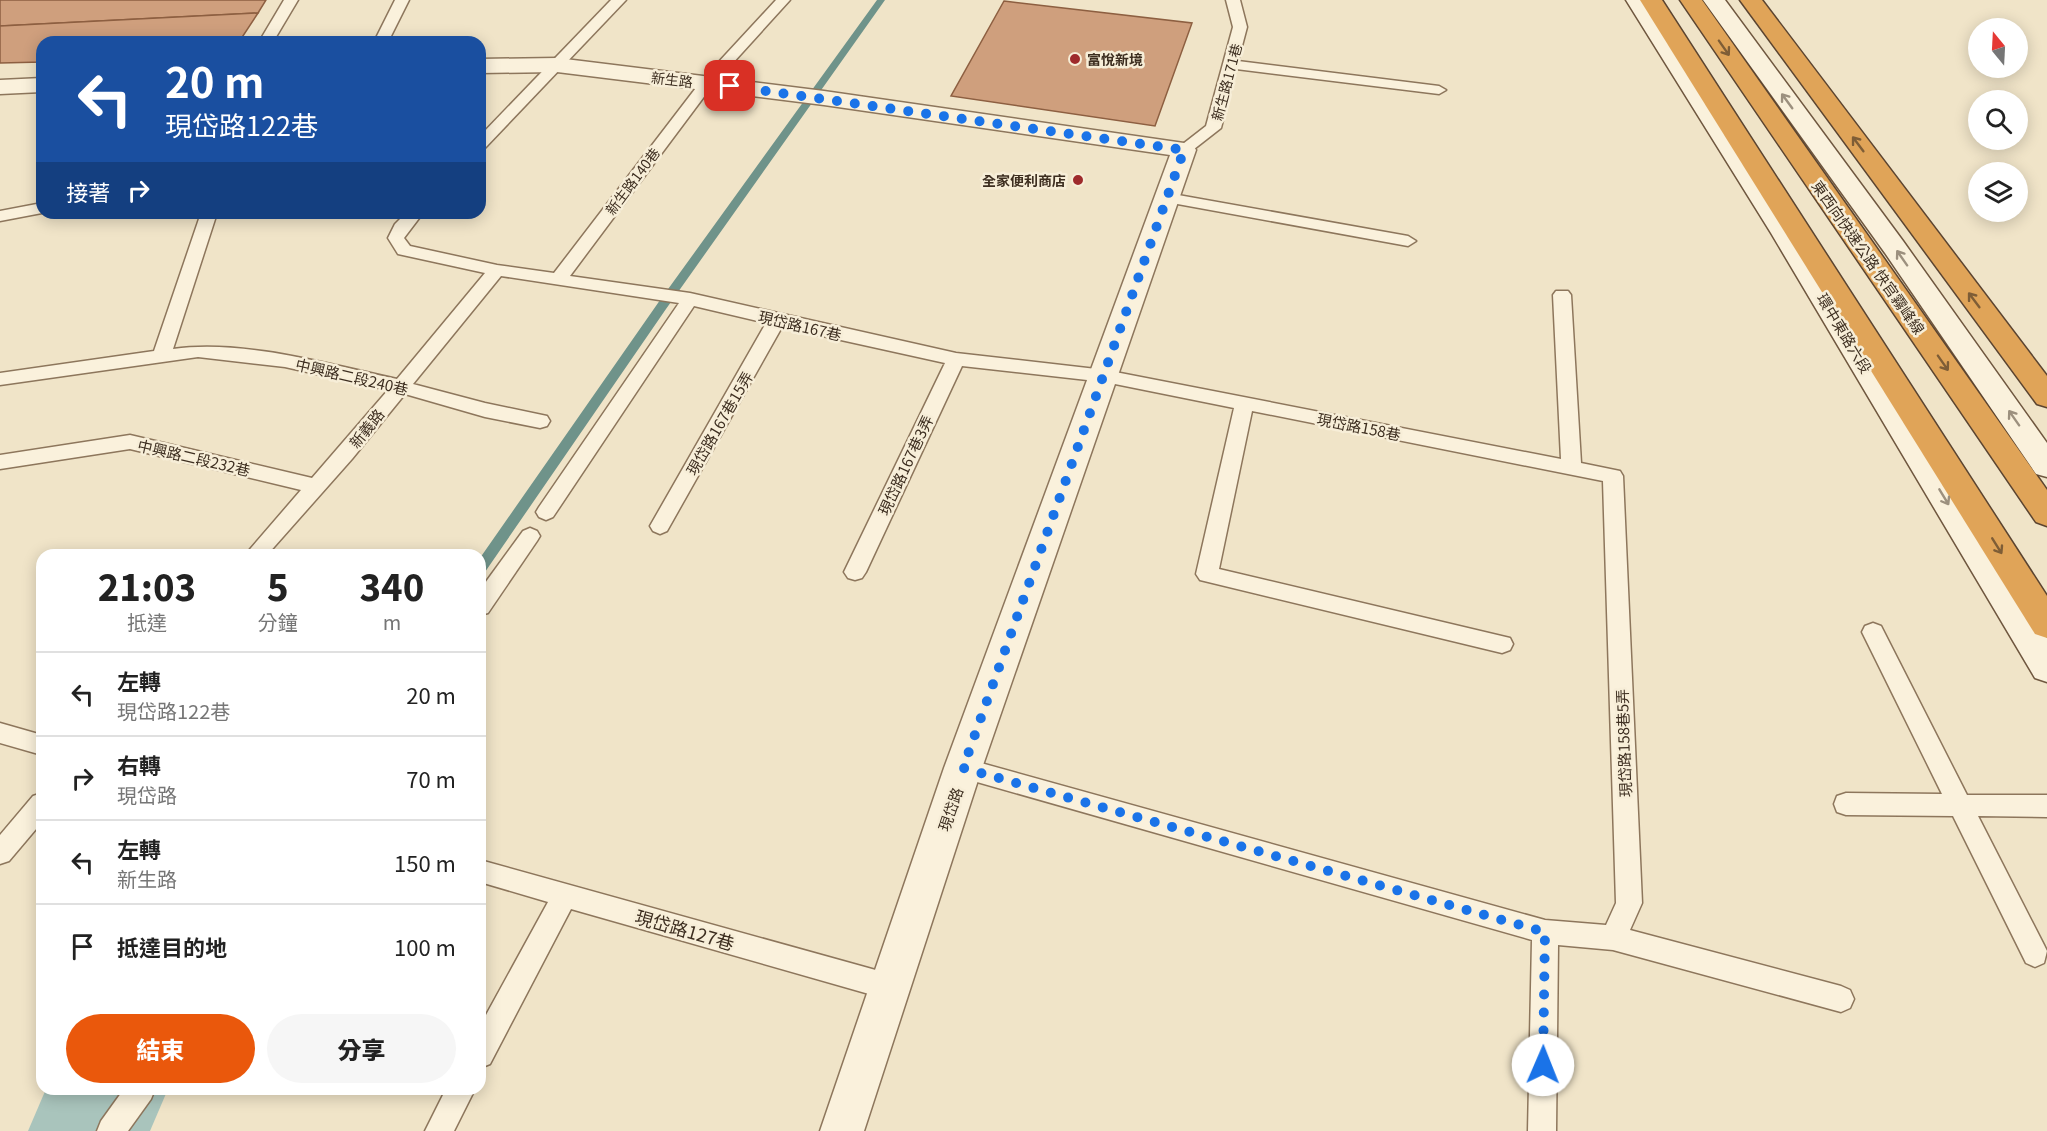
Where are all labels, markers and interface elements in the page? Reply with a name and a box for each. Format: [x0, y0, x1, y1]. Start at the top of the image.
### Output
north arrow [1968, 18, 2028, 78]
map controls [1968, 18, 2028, 222]
one-way arrow [1718, 39, 1730, 56]
street label: 新生路171巷 [1206, 41, 1246, 123]
text: 20 m [165, 49, 265, 110]
place label: 富悅新境 [1087, 49, 1143, 69]
marker: 富悅新境 [1068, 52, 1082, 66]
icon: left [66, 60, 144, 138]
pin [704, 60, 755, 111]
street label: 新生路 [650, 67, 694, 91]
icon: arrive [713, 69, 746, 102]
button: search [1968, 90, 2028, 150]
one-way arrow [1781, 93, 1794, 109]
text: 現岱路122巷 [165, 105, 318, 144]
one-way arrow [1852, 136, 1864, 152]
street label: 新生路140巷 [600, 143, 664, 219]
button: layers [1968, 162, 2028, 222]
place label: 全家便利商店 [982, 170, 1066, 190]
marker: 全家便利商店 [1071, 173, 1085, 187]
icon: right [122, 174, 155, 207]
text: 接著 [66, 175, 110, 207]
street label: 東西向快速公路 快官霧峰線 [1808, 176, 1930, 338]
one-way arrow [1896, 251, 1908, 267]
street label: 環中東路六段 [1813, 289, 1877, 377]
one-way arrow [1968, 292, 1981, 308]
street label: 現岱路167巷 [756, 305, 844, 345]
street label: 中興路二段240巷 [294, 353, 410, 399]
one-way arrow [1937, 355, 1949, 371]
street label: 現岱路167巷15弄 [681, 367, 757, 479]
street label: 新義路 [344, 404, 388, 452]
street label: 現岱路158巷 [1315, 408, 1403, 444]
street label: 現岱路167巷3弄 [873, 411, 937, 519]
one-way arrow [2008, 411, 2020, 427]
street label: 中興路二段232巷 [136, 434, 252, 480]
one-way arrow [1938, 488, 1950, 505]
one-way arrow [1992, 537, 2004, 554]
text: 21:03 [98, 559, 196, 611]
text: 5 [267, 559, 289, 611]
text: 340 [360, 559, 424, 611]
text: 抵達 [127, 607, 167, 636]
text: 分鐘 [258, 607, 298, 636]
text: m [383, 607, 401, 636]
text: 左轉 [117, 664, 161, 696]
icon: left [66, 678, 99, 711]
text: 20 m [406, 678, 456, 710]
street label: 現岱路158巷5弄 [1611, 689, 1635, 797]
text: 現岱路122巷 [117, 696, 230, 725]
text: 右轉 [117, 748, 161, 780]
icon: right [66, 762, 99, 795]
text: 70 m [406, 762, 456, 794]
text: 現岱路 [117, 780, 177, 809]
street label: 現岱路 [933, 784, 967, 834]
text: 左轉 [117, 832, 161, 864]
icon: left [66, 846, 99, 879]
text: 150 m [394, 846, 456, 878]
text: 新生路 [117, 864, 177, 893]
street label: 現岱路127巷 [632, 902, 738, 956]
icon: arrive [66, 930, 99, 963]
text: 抵達目的地 [117, 930, 227, 962]
text: 100 m [394, 930, 456, 962]
button: 結束 [66, 1014, 255, 1083]
button: 分享 [267, 1014, 456, 1083]
position arrow [1511, 1033, 1575, 1097]

